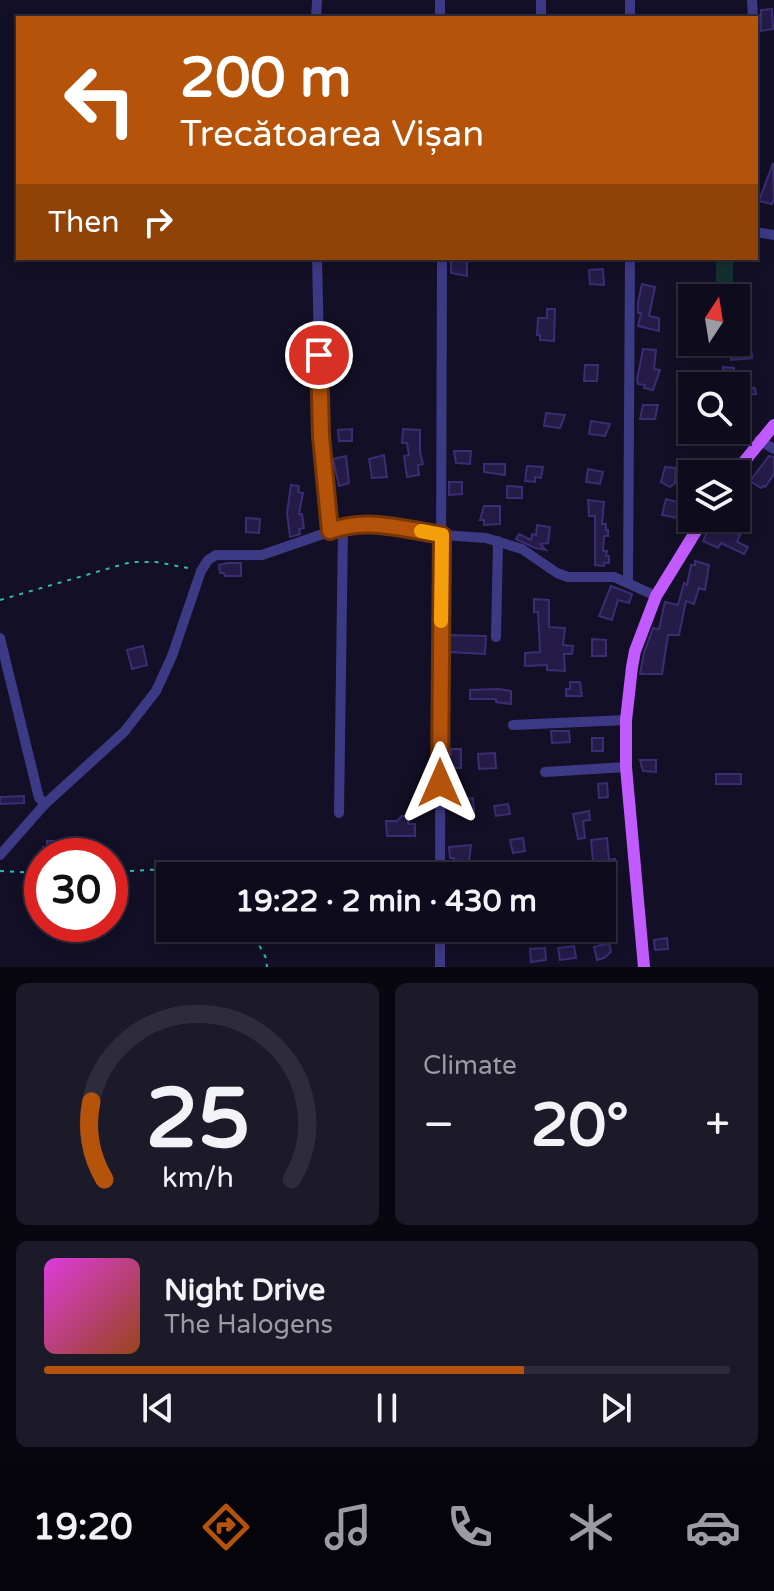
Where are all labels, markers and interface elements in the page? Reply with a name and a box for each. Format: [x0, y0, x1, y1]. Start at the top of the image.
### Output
text: 200 m [180, 45, 351, 112]
icon: left [48, 48, 152, 152]
text: Trecătoarea Vișan [180, 113, 484, 156]
icon: right [136, 200, 180, 244]
text: Then [48, 204, 120, 241]
north arrow [678, 284, 750, 356]
map controls [678, 284, 750, 532]
pin [285, 321, 353, 389]
icon: arrive [297, 333, 341, 377]
button: search [678, 372, 750, 444]
button: layers [678, 460, 750, 532]
position arrow [398, 741, 482, 825]
speed limit sign: 30 [24, 838, 128, 942]
text: 19:22 · 2 min · 430 m [235, 883, 537, 920]
text: Climate [423, 1050, 517, 1081]
text: 25 [145, 1070, 250, 1170]
text: 20° [531, 1090, 629, 1162]
text: − [423, 1099, 454, 1152]
text: + [705, 1099, 730, 1152]
text: km/h [162, 1161, 233, 1195]
text: Night Drive [164, 1272, 325, 1309]
text: The Halogens [164, 1309, 333, 1340]
icon: previous [136, 1386, 180, 1430]
icon: pause [365, 1386, 409, 1430]
icon: next [594, 1386, 638, 1430]
icon: directions [198, 1499, 254, 1555]
icon: music [320, 1499, 376, 1555]
icon: phone [442, 1499, 498, 1555]
icon: climate [563, 1499, 619, 1555]
icon: car [685, 1499, 741, 1555]
text: 19:20 [33, 1506, 133, 1549]

